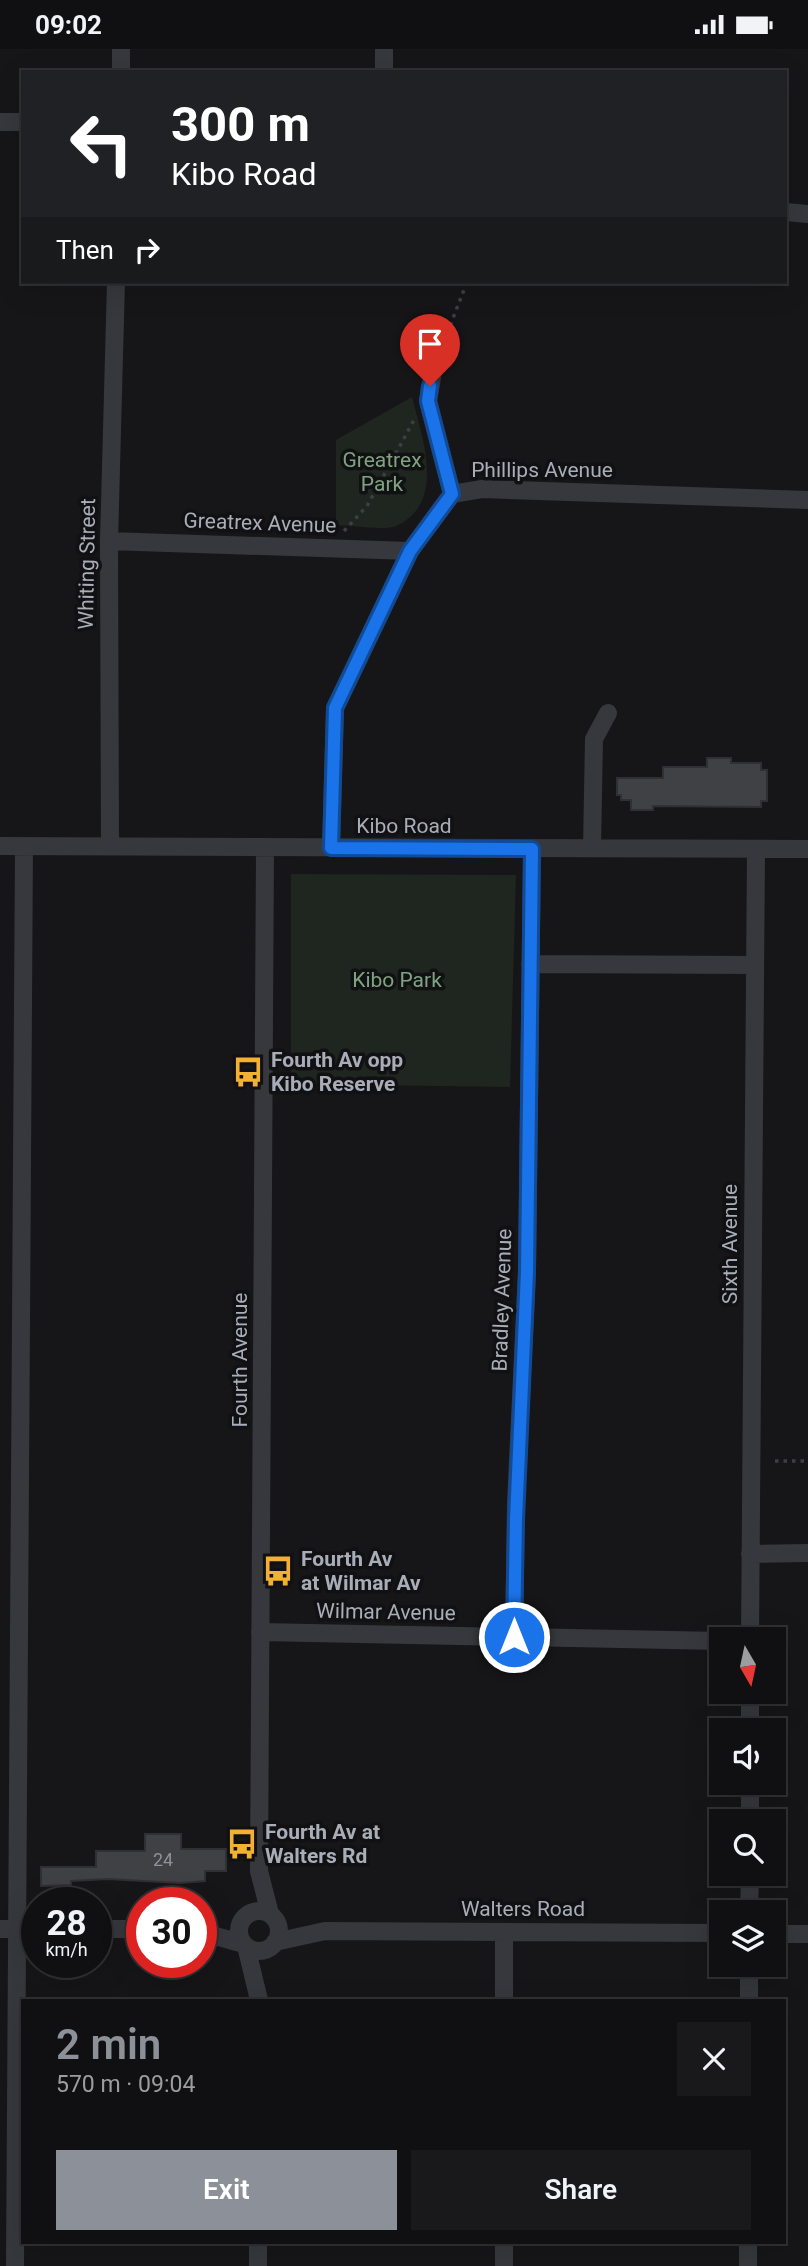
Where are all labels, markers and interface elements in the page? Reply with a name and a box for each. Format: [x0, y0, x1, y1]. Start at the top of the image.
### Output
text: 09:02 [35, 10, 102, 40]
text: 300 m [171, 96, 310, 153]
icon: left [56, 98, 147, 189]
text: Kibo Road [171, 155, 316, 193]
icon: right [128, 231, 166, 269]
text: Then [56, 235, 114, 265]
pin [400, 314, 460, 386]
icon: arrive [411, 325, 449, 363]
park label: Greatrex Park [342, 448, 422, 496]
street label: Phillips Avenue [471, 458, 613, 482]
street label: Whiting Street [74, 498, 100, 630]
street label: Greatrex Avenue [183, 508, 337, 538]
street label: Kibo Road [356, 814, 452, 838]
park label: Kibo Park [352, 968, 442, 992]
place label: Fourth Av opp Kibo Reserve [271, 1048, 403, 1096]
bus stop icon: Fourth Av opp Kibo Reserve [231, 1055, 265, 1089]
street label: Sixth Avenue [718, 1184, 742, 1304]
street label: Bradley Avenue [488, 1228, 516, 1372]
street label: Fourth Avenue [228, 1293, 252, 1427]
place label: Fourth Av at Wilmar Av [301, 1547, 421, 1595]
bus stop icon: Fourth Av at Wilmar Av [261, 1554, 295, 1588]
street label: Wilmar Avenue [316, 1599, 456, 1625]
position arrow [477, 1600, 551, 1674]
north arrow [709, 1627, 786, 1705]
map controls [709, 1627, 786, 1977]
button: sound [709, 1718, 786, 1795]
button: search [709, 1809, 786, 1886]
place label: Fourth Av at Walters Rd [265, 1820, 380, 1868]
bus stop icon: Fourth Av at Walters Rd [225, 1827, 259, 1861]
house number: 24 [153, 1849, 173, 1870]
speed limit sign: 30 [126, 1887, 217, 1978]
street label: Walters Road [461, 1897, 585, 1921]
button: layers [709, 1900, 786, 1977]
text: 28 [46, 1903, 87, 1944]
text: km/h [45, 1939, 88, 1960]
text: 2 min [56, 2020, 161, 2069]
button: close [677, 2022, 751, 2096]
text: 570 m · 09:04 [56, 2071, 195, 2098]
button: Exit [56, 2150, 397, 2230]
button: Share [411, 2150, 751, 2230]

